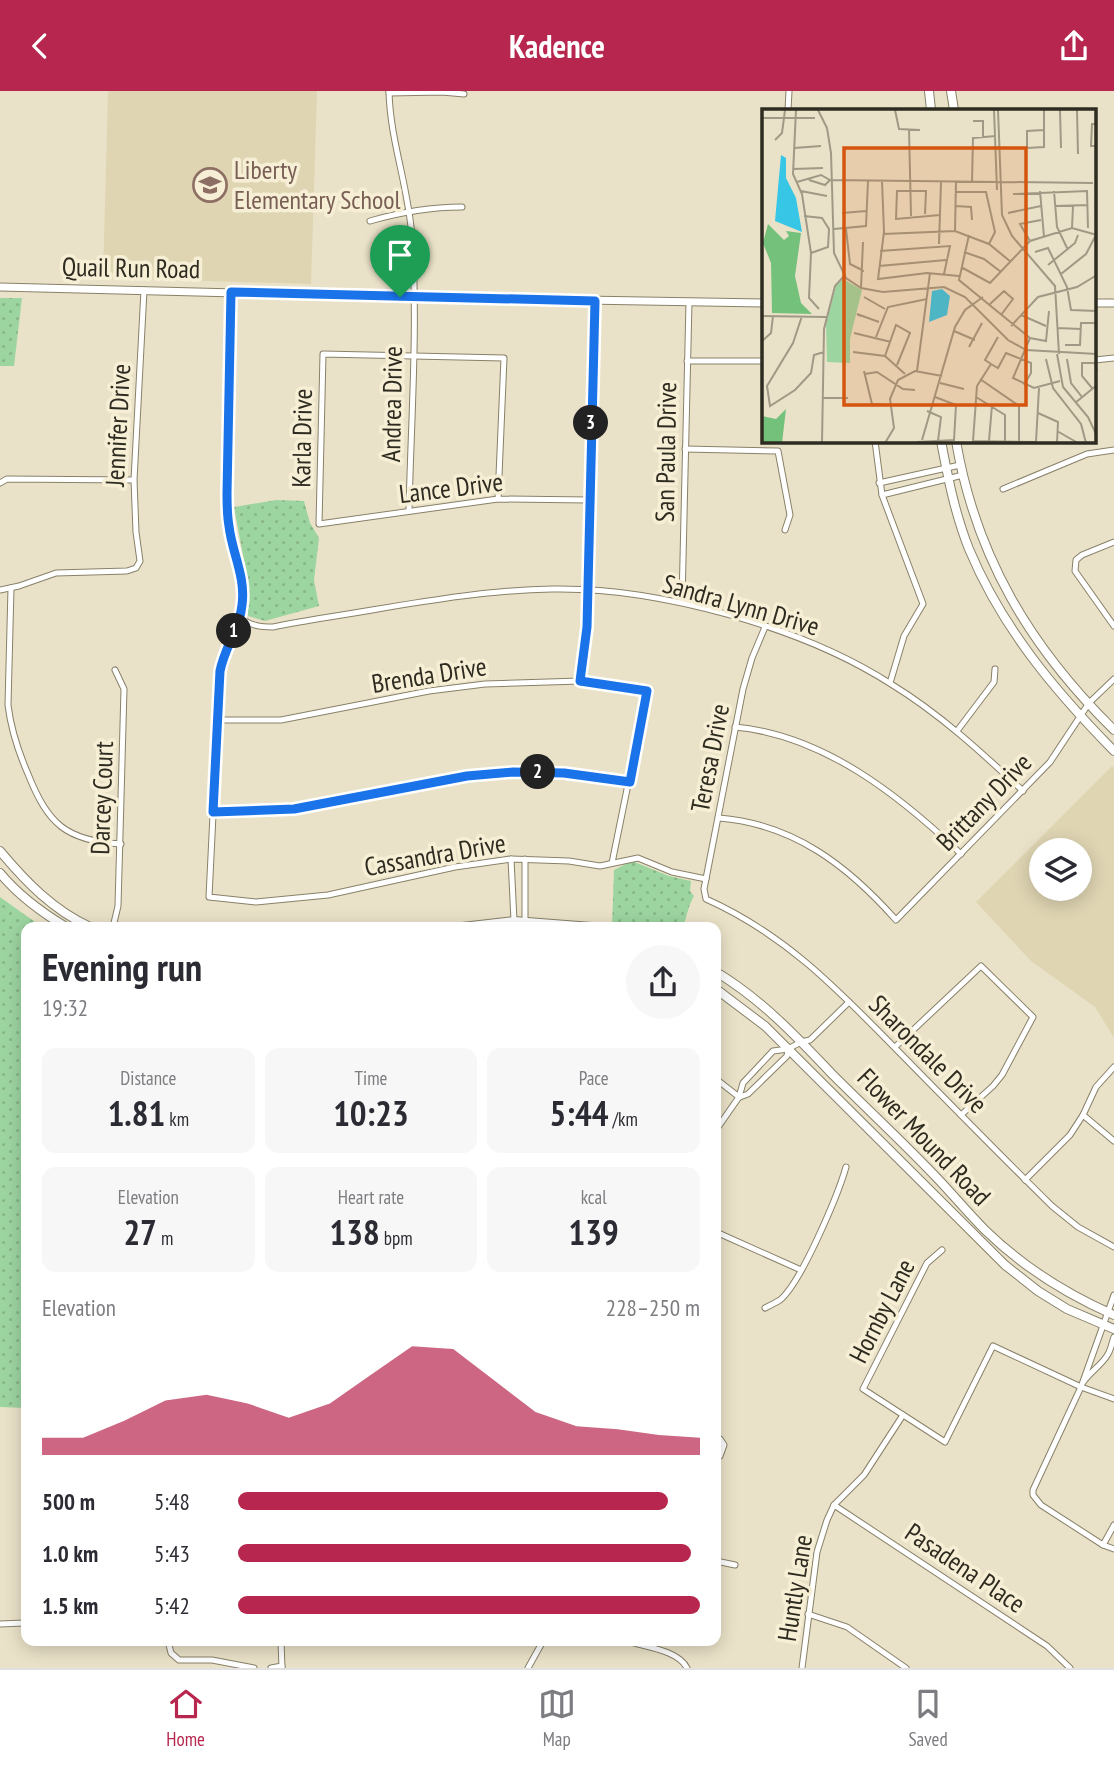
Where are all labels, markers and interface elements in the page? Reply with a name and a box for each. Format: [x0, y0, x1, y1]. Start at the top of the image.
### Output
text: Kadence [509, 25, 605, 67]
icon: back [21, 27, 59, 65]
icon: share [1055, 27, 1093, 65]
inset map [762, 109, 1096, 443]
place label: Liberty Elementary School [234, 153, 401, 216]
school or university icon: Liberty Elementary School [191, 166, 229, 204]
pin [370, 225, 430, 297]
icon: arrive [381, 236, 419, 274]
street label: Quail Run Road [62, 250, 200, 285]
street label: Andrea Drive [374, 346, 409, 462]
street label: Jennifer Drive [98, 363, 137, 488]
street label: San Paula Drive [648, 382, 683, 522]
street label: Karla Drive [284, 388, 319, 488]
pin: 3 [574, 405, 608, 441]
text: 3 [586, 410, 595, 434]
street label: Lance Drive [397, 465, 505, 510]
street label: Sandra Lynn Drive [659, 566, 823, 643]
pin: 1 [216, 613, 252, 649]
text: 1 [229, 618, 238, 642]
street label: Brenda Drive [369, 649, 489, 700]
street label: Teresa Drive [683, 701, 736, 815]
street label: Darcey Court [83, 741, 120, 855]
street label: Brittany Drive [929, 746, 1038, 857]
pin: 2 [520, 755, 556, 789]
text: 2 [533, 759, 542, 783]
street label: Cassandra Drive [362, 826, 508, 883]
map controls [1029, 838, 1092, 901]
button: layers [1029, 838, 1092, 901]
text: Evening run [42, 942, 202, 991]
button: share [626, 945, 700, 1019]
street label: Sharondale Drive [862, 988, 994, 1120]
text: 19:32 [42, 993, 88, 1022]
street label: Flower Mound Road [851, 1061, 998, 1212]
text: Distance [120, 1066, 176, 1090]
text: Time [355, 1066, 387, 1090]
text: Pace [579, 1066, 609, 1090]
text: 1.81 [108, 1090, 165, 1136]
text: 10:23 [333, 1090, 409, 1136]
text: 5:44 [549, 1090, 608, 1136]
text: km [165, 1107, 189, 1131]
text: /km [608, 1107, 638, 1131]
text: Elevation [118, 1185, 179, 1209]
text: Heart rate [338, 1185, 404, 1209]
text: kcal [581, 1185, 607, 1209]
text: 27 [123, 1209, 157, 1255]
text: 138 [329, 1209, 380, 1255]
text: 139 [569, 1209, 619, 1255]
text: m [157, 1226, 173, 1250]
text: bpm [380, 1226, 413, 1250]
street label: Hornby Lane [841, 1253, 922, 1368]
text: Elevation [42, 1293, 116, 1322]
text: 228–250 m [606, 1293, 700, 1322]
text: 500 m [42, 1487, 95, 1516]
text: 5:48 [154, 1487, 190, 1516]
street label: Pasadena Place [899, 1515, 1032, 1620]
street label: Huntly Lane [770, 1532, 819, 1644]
text: 1.0 km [42, 1539, 98, 1568]
text: 5:43 [154, 1539, 190, 1568]
text: 1.5 km [42, 1591, 98, 1620]
text: 5:42 [154, 1591, 190, 1620]
tab: Home [166, 1685, 205, 1751]
tab: Map [538, 1685, 576, 1751]
tab: Saved [908, 1685, 948, 1751]

